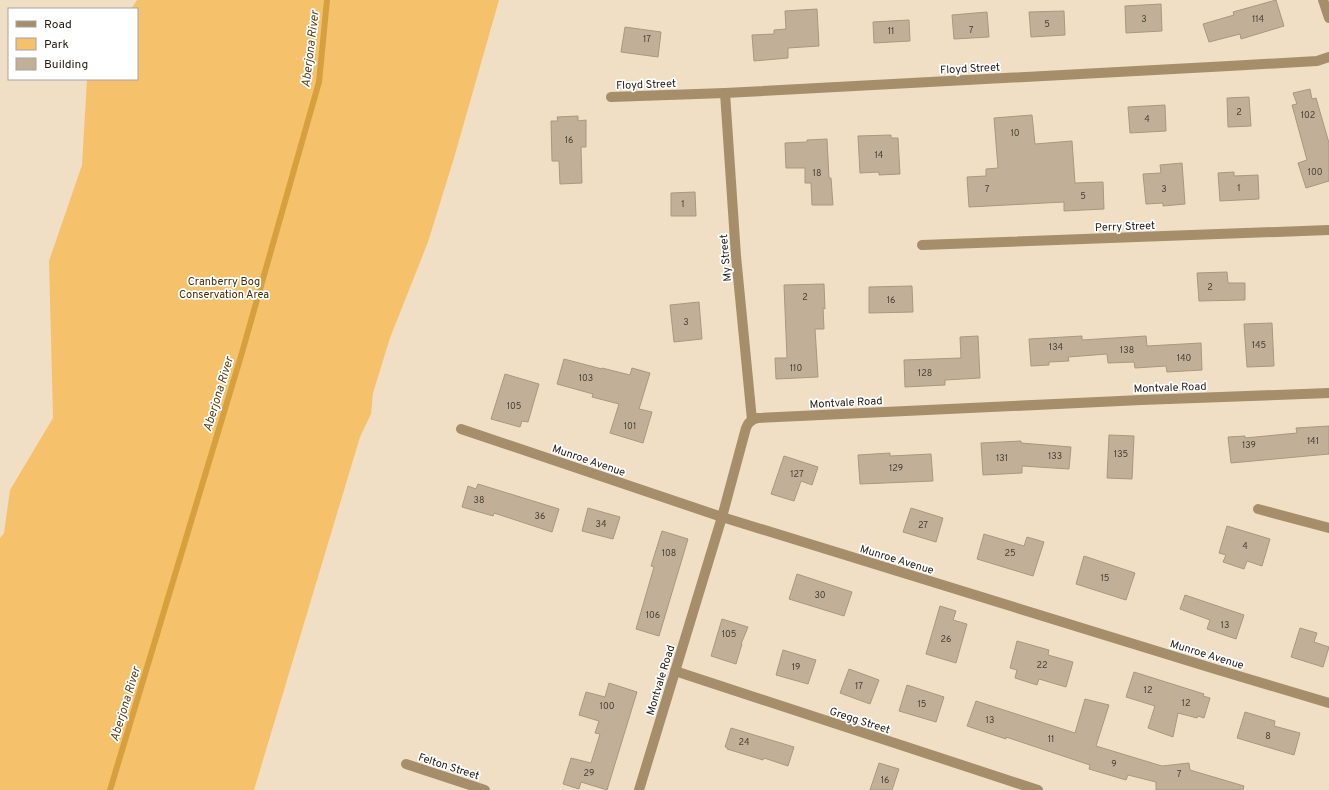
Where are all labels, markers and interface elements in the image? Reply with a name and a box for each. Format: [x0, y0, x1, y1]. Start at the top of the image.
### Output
legend [8, 8, 138, 80]
water label: Aberjona River [298, 8, 324, 88]
house number: 3 [1141, 14, 1147, 25]
house number: 114 [1252, 14, 1264, 25]
text: Road [44, 17, 72, 33]
house number: 5 [1044, 19, 1050, 30]
house number: 7 [969, 25, 974, 36]
house number: 11 [888, 26, 894, 37]
house number: 17 [643, 34, 651, 45]
text: Park [44, 37, 69, 53]
text: Building [44, 57, 88, 73]
street label: Floyd Street [940, 60, 1000, 78]
street label: Floyd Street [616, 77, 676, 93]
house number: 2 [1236, 107, 1242, 118]
house number: 102 [1301, 110, 1315, 121]
house number: 4 [1144, 114, 1150, 125]
house number: 10 [1010, 128, 1020, 139]
house number: 16 [565, 135, 573, 146]
house number: 14 [875, 150, 884, 161]
house number: 100 [1308, 167, 1323, 178]
house number: 18 [813, 168, 821, 179]
house number: 1 [1237, 183, 1241, 194]
house number: 7 [985, 184, 990, 195]
house number: 3 [1161, 184, 1167, 195]
house number: 5 [1080, 191, 1086, 202]
house number: 1 [681, 199, 685, 210]
street label: Perry Street [1095, 219, 1155, 235]
street label: My Street [717, 234, 735, 282]
park label: Cranberry Bog Conservation Area [179, 275, 269, 302]
house number: 2 [1207, 282, 1213, 293]
house number: 2 [802, 292, 808, 303]
house number: 16 [887, 295, 895, 306]
house number: 3 [683, 317, 689, 328]
house number: 145 [1252, 340, 1266, 351]
house number: 134 [1049, 342, 1064, 353]
house number: 138 [1120, 345, 1134, 356]
house number: 140 [1177, 353, 1191, 364]
water label: Aberjona River [200, 354, 238, 434]
house number: 110 [790, 363, 802, 374]
house number: 128 [918, 368, 932, 379]
house number: 103 [579, 373, 593, 384]
street label: Montvale Road [1133, 380, 1207, 396]
street label: Montvale Road [809, 394, 883, 412]
house number: 105 [507, 401, 521, 412]
house number: 101 [624, 421, 636, 432]
house number: 141 [1307, 436, 1319, 447]
house number: 139 [1242, 440, 1256, 451]
street label: Munroe Avenue [550, 442, 627, 480]
house number: 135 [1114, 449, 1128, 460]
house number: 133 [1048, 451, 1062, 462]
house number: 131 [996, 453, 1008, 464]
house number: 129 [889, 463, 903, 474]
house number: 127 [790, 469, 804, 480]
house number: 38 [474, 495, 484, 506]
house number: 36 [535, 511, 545, 522]
house number: 34 [595, 519, 607, 530]
house number: 27 [918, 520, 928, 531]
house number: 4 [1242, 541, 1248, 552]
street label: Munroe Avenue [858, 542, 935, 578]
house number: 108 [662, 548, 676, 559]
house number: 25 [1004, 548, 1016, 559]
house number: 15 [1101, 573, 1109, 584]
house number: 30 [814, 590, 826, 601]
house number: 106 [646, 610, 660, 621]
house number: 13 [1221, 620, 1229, 631]
house number: 105 [722, 629, 736, 640]
house number: 26 [941, 634, 951, 645]
street label: Munroe Avenue [1168, 637, 1245, 673]
street label: Montvale Road [644, 643, 678, 717]
house number: 22 [1036, 660, 1048, 671]
house number: 19 [792, 662, 800, 673]
water label: Aberjona River [107, 664, 145, 744]
house number: 17 [855, 681, 863, 692]
house number: 12 [1144, 685, 1152, 696]
house number: 12 [1182, 698, 1190, 709]
house number: 15 [918, 699, 926, 710]
house number: 100 [600, 701, 615, 712]
street label: Gregg Street [828, 705, 892, 737]
house number: 13 [986, 715, 994, 726]
house number: 8 [1265, 731, 1271, 742]
house number: 11 [1048, 734, 1054, 745]
house number: 24 [738, 737, 750, 748]
street label: Felton Street [416, 751, 481, 783]
house number: 9 [1111, 759, 1117, 770]
house number: 29 [584, 768, 594, 779]
house number: 7 [1177, 769, 1182, 780]
house number: 16 [881, 775, 889, 786]

